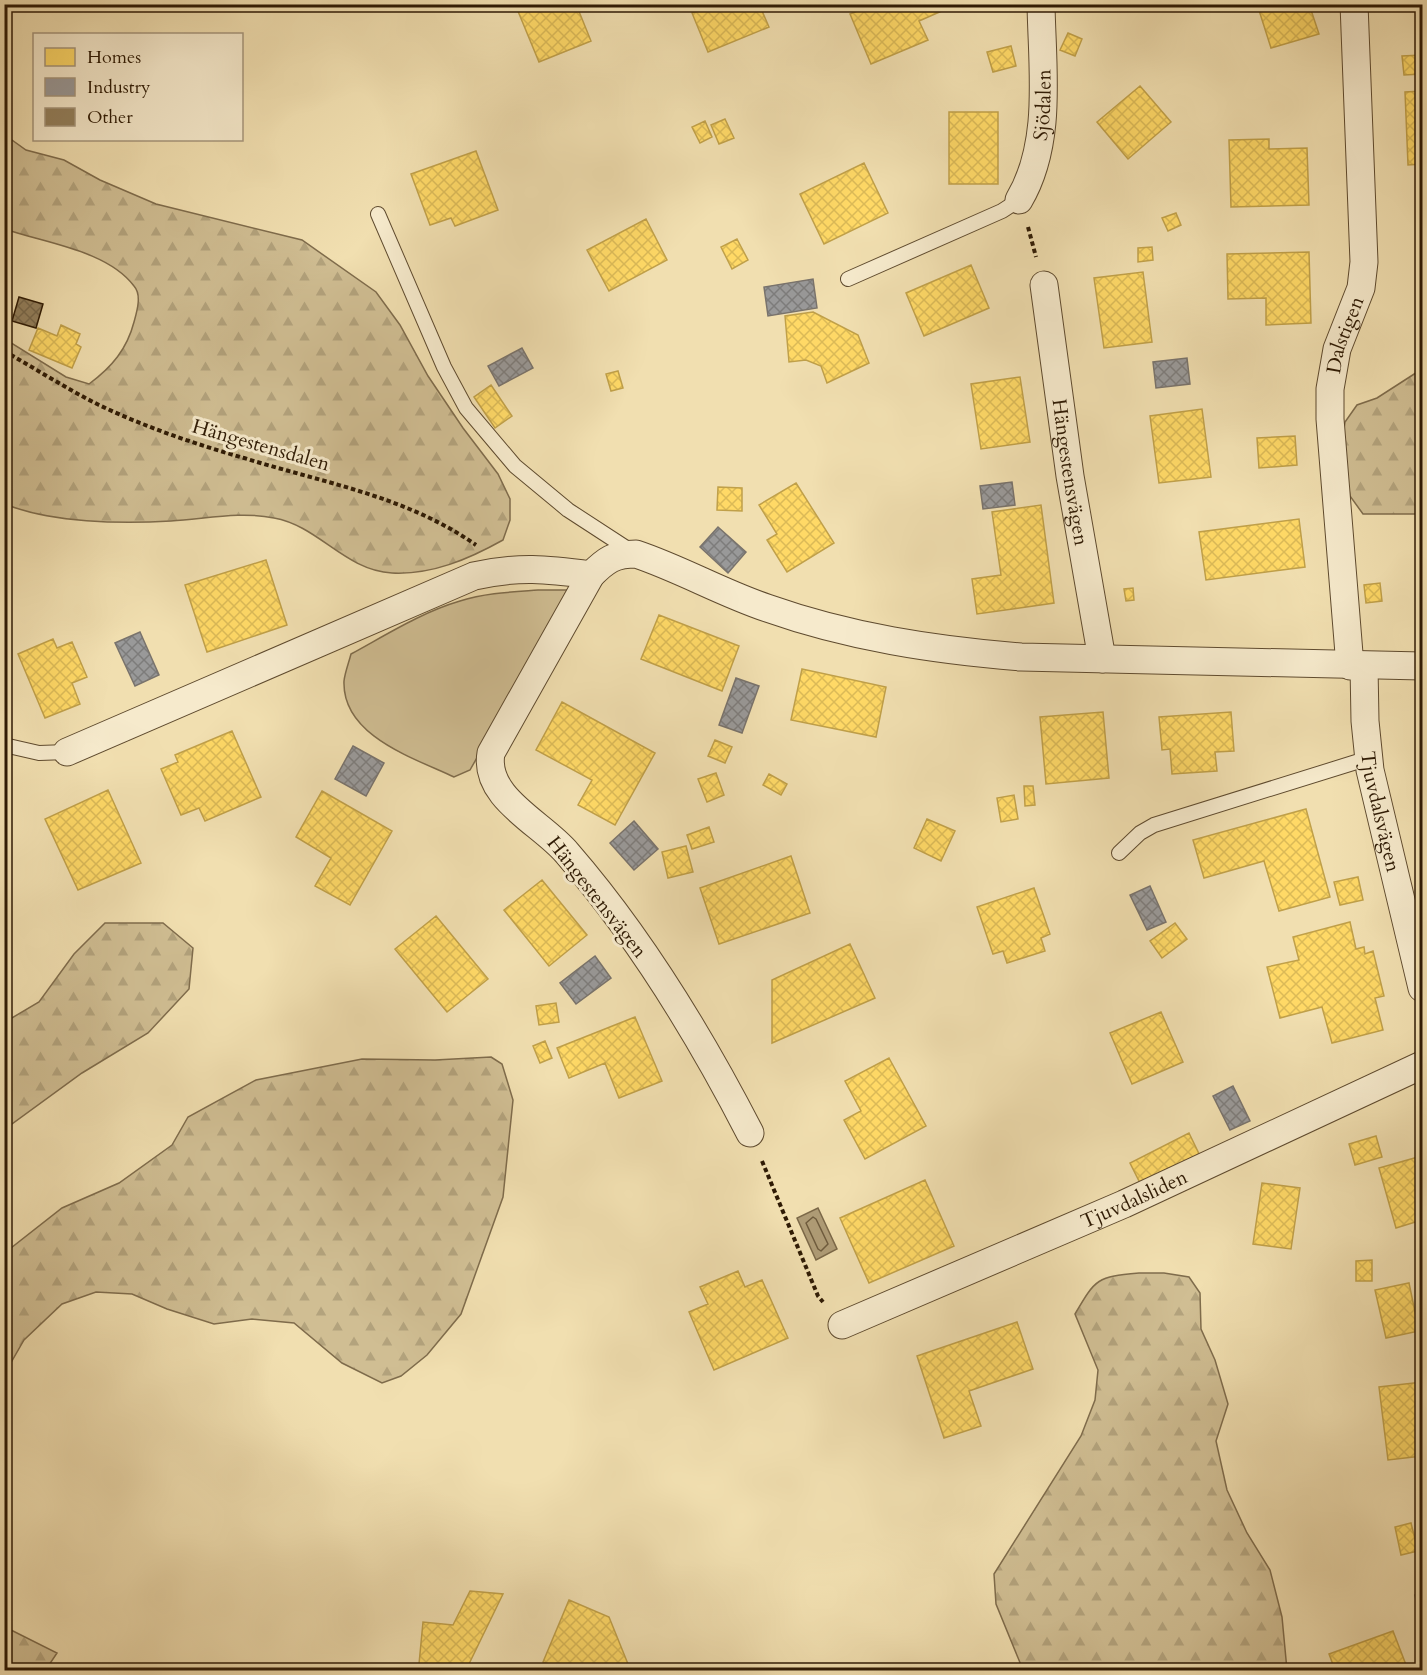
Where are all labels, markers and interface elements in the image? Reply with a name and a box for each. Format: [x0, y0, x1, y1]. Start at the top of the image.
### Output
legend [33, 33, 243, 141]
text: Homes [87, 45, 141, 70]
street label: Sjödalen [1026, 68, 1057, 142]
text: Industry [87, 75, 151, 100]
text: Other [87, 105, 133, 130]
street label: Dalstigen [1319, 292, 1370, 376]
street label: Hängestensvägen [1046, 397, 1096, 548]
street label: Hängestensdalen [189, 412, 334, 478]
street label: Tjuvdalsvägen [1355, 750, 1407, 875]
street label: Hängestensvägen [541, 830, 654, 964]
street label: Tjuvdalsliden [1076, 1163, 1192, 1235]

